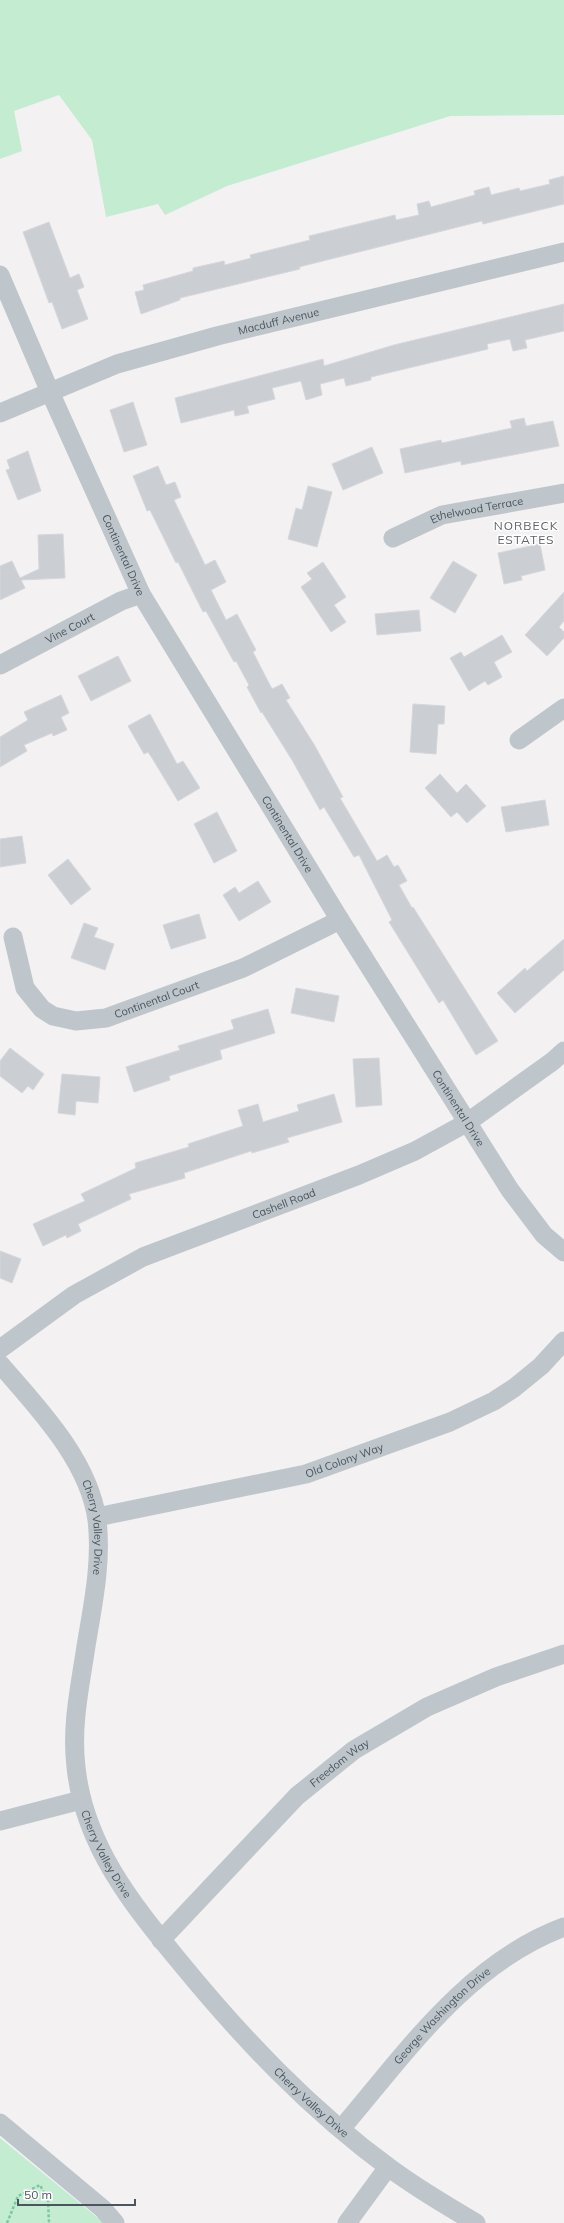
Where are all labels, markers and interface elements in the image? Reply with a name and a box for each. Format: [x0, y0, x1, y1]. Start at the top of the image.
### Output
street label: Macduff Avenue [237, 305, 320, 338]
street label: Ethelwood Terrace [428, 494, 524, 527]
street label: Continental Drive [99, 512, 148, 598]
district label: NORBECK ESTATES [494, 518, 558, 547]
street label: Vine Court [43, 609, 97, 647]
street label: Continental Drive [259, 793, 316, 875]
street label: Continental Court [112, 978, 201, 1021]
street label: Continental Drive [429, 1067, 488, 1149]
street label: Cashell Road [250, 1185, 318, 1222]
street label: Old Colony Way [303, 1440, 385, 1481]
street label: Cherry Valley Drive [79, 1477, 105, 1576]
street label: Freedom Way [307, 1736, 372, 1790]
street label: Cherry Valley Drive [78, 1808, 135, 1901]
street label: George Washington Drive [391, 1964, 493, 2067]
street label: Cherry Valley Drive [271, 2064, 352, 2140]
scale bar [18, 2181, 135, 2207]
text: 50 m [24, 2187, 52, 2202]

